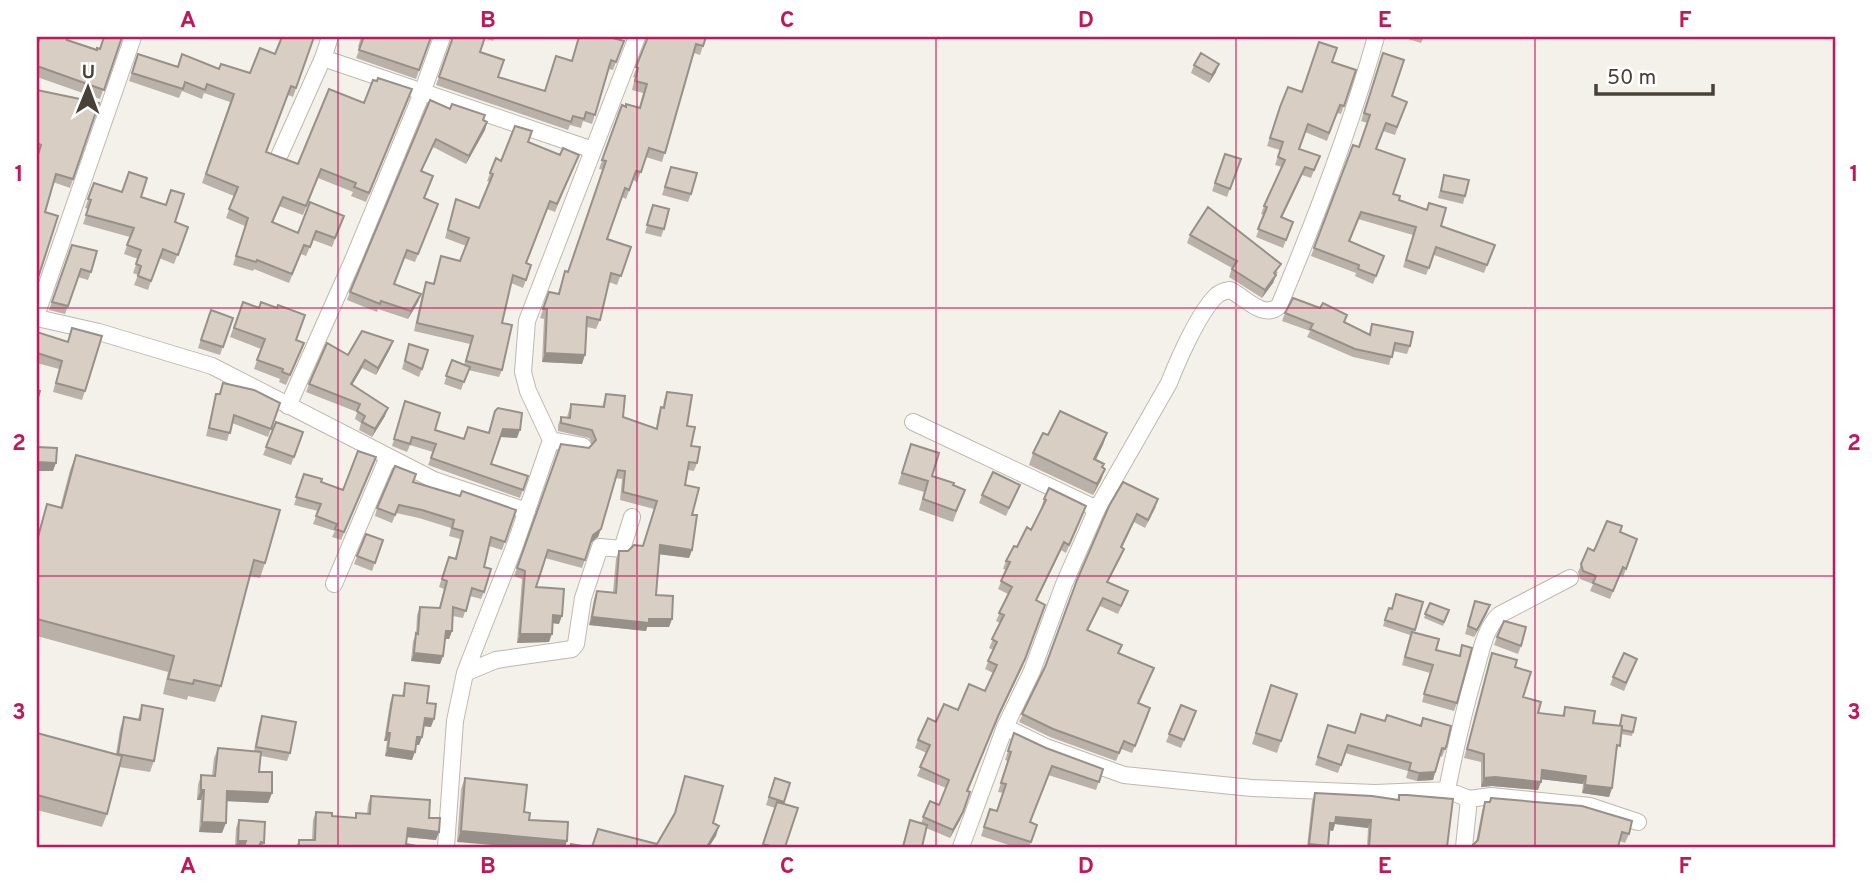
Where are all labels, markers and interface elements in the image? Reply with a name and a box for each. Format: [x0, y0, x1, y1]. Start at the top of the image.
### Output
text: A [180, 7, 196, 36]
text: B [480, 7, 496, 36]
text: C [780, 7, 794, 36]
text: D [1078, 7, 1094, 36]
text: E [1378, 7, 1392, 36]
text: F [1678, 7, 1692, 36]
north arrow [52, 52, 122, 122]
scale bar [1596, 52, 1714, 96]
text: U [81, 61, 95, 85]
text: 50 m [1607, 65, 1656, 92]
text: 1 [14, 161, 24, 190]
text: 1 [1849, 161, 1859, 190]
text: 2 [12, 430, 26, 459]
text: 2 [1847, 430, 1861, 459]
text: 3 [12, 699, 26, 728]
text: 3 [1847, 699, 1861, 728]
text: A [180, 853, 196, 882]
text: B [480, 853, 496, 882]
text: C [780, 853, 794, 882]
text: D [1078, 853, 1094, 882]
text: E [1378, 853, 1392, 882]
text: F [1678, 853, 1692, 882]

